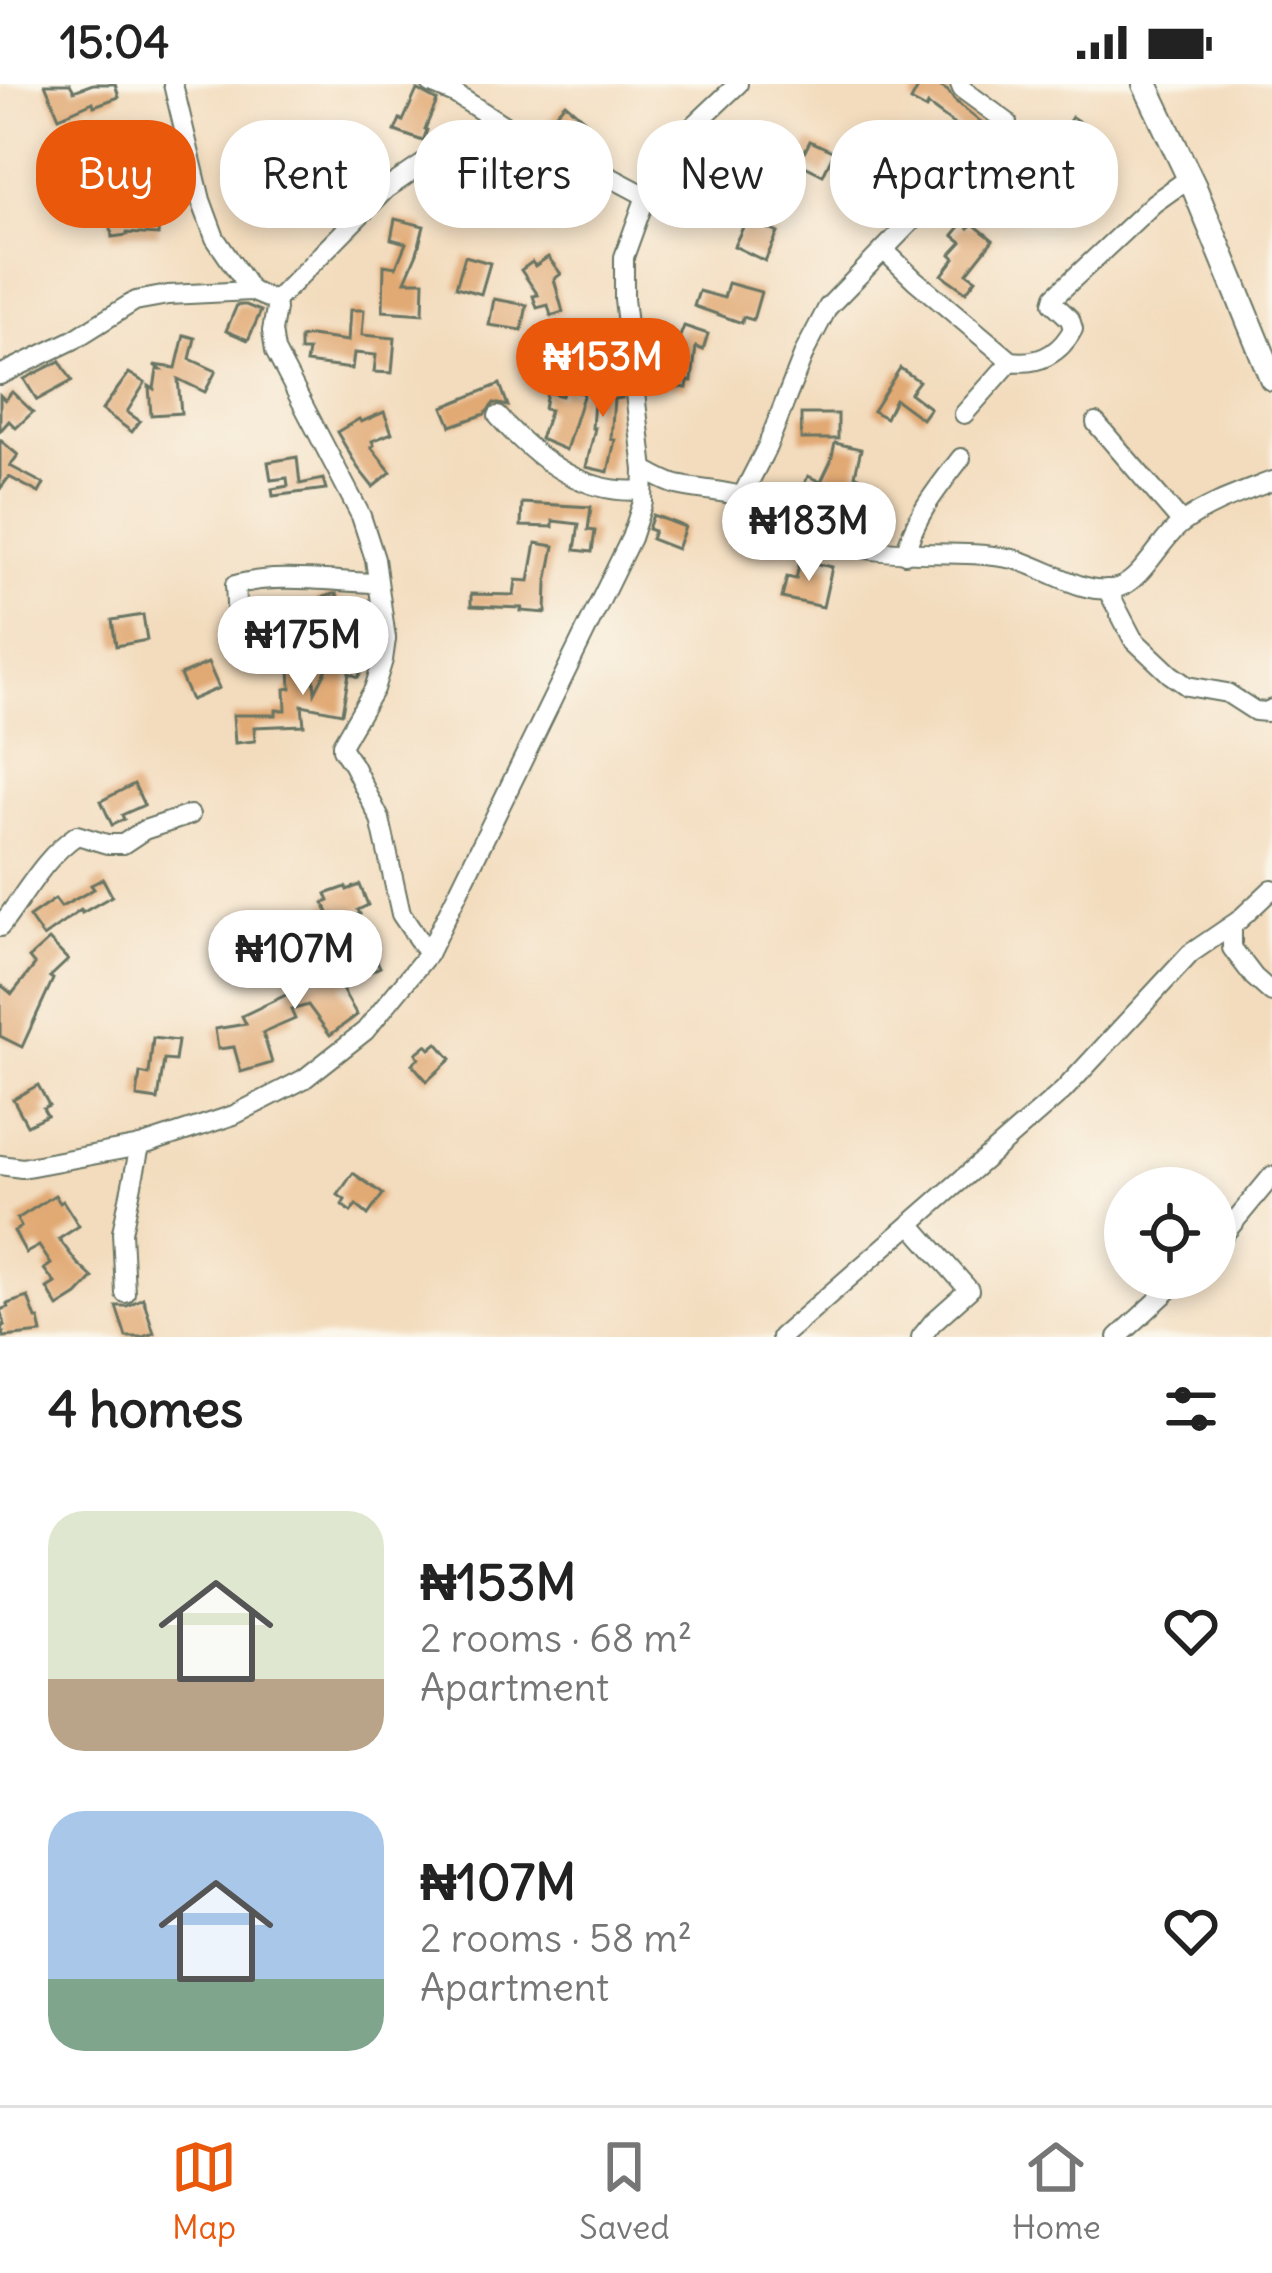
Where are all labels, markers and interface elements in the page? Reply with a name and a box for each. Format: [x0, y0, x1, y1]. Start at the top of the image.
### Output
text: 15:04 [60, 14, 170, 70]
chip: Buy [36, 120, 196, 228]
chip: Rent [220, 120, 390, 228]
chip: Filters [414, 120, 613, 228]
chip: New [637, 120, 806, 228]
chip: Apartment [830, 120, 1118, 228]
pin: ₦153M [519, 318, 687, 420]
text: ₦153M [543, 332, 663, 381]
pin: ₦183M [725, 482, 893, 584]
text: ₦183M [749, 496, 869, 545]
pin: ₦175M [219, 596, 387, 698]
text: ₦175M [245, 610, 361, 659]
pin: ₦107M [211, 910, 379, 1012]
text: ₦107M [235, 924, 355, 973]
map controls [1104, 1167, 1236, 1299]
button: locate [1104, 1167, 1236, 1299]
icon: filters [1158, 1376, 1224, 1442]
text: 4 homes [48, 1377, 243, 1441]
text: ₦153M [420, 1550, 577, 1614]
icon: home [144, 1559, 288, 1703]
icon: heart [1158, 1598, 1224, 1664]
text: 2 rooms · 68 m² [420, 1614, 692, 1663]
text: Apartment [420, 1663, 609, 1712]
text: ₦107M [420, 1850, 576, 1914]
icon: home [144, 1859, 288, 2003]
icon: heart [1158, 1898, 1224, 1964]
text: 2 rooms · 58 m² [420, 1914, 692, 1963]
text: Apartment [420, 1963, 609, 2012]
tab: Map [171, 2134, 237, 2248]
tab: Saved [579, 2134, 670, 2248]
tab: Home [1012, 2134, 1101, 2248]

